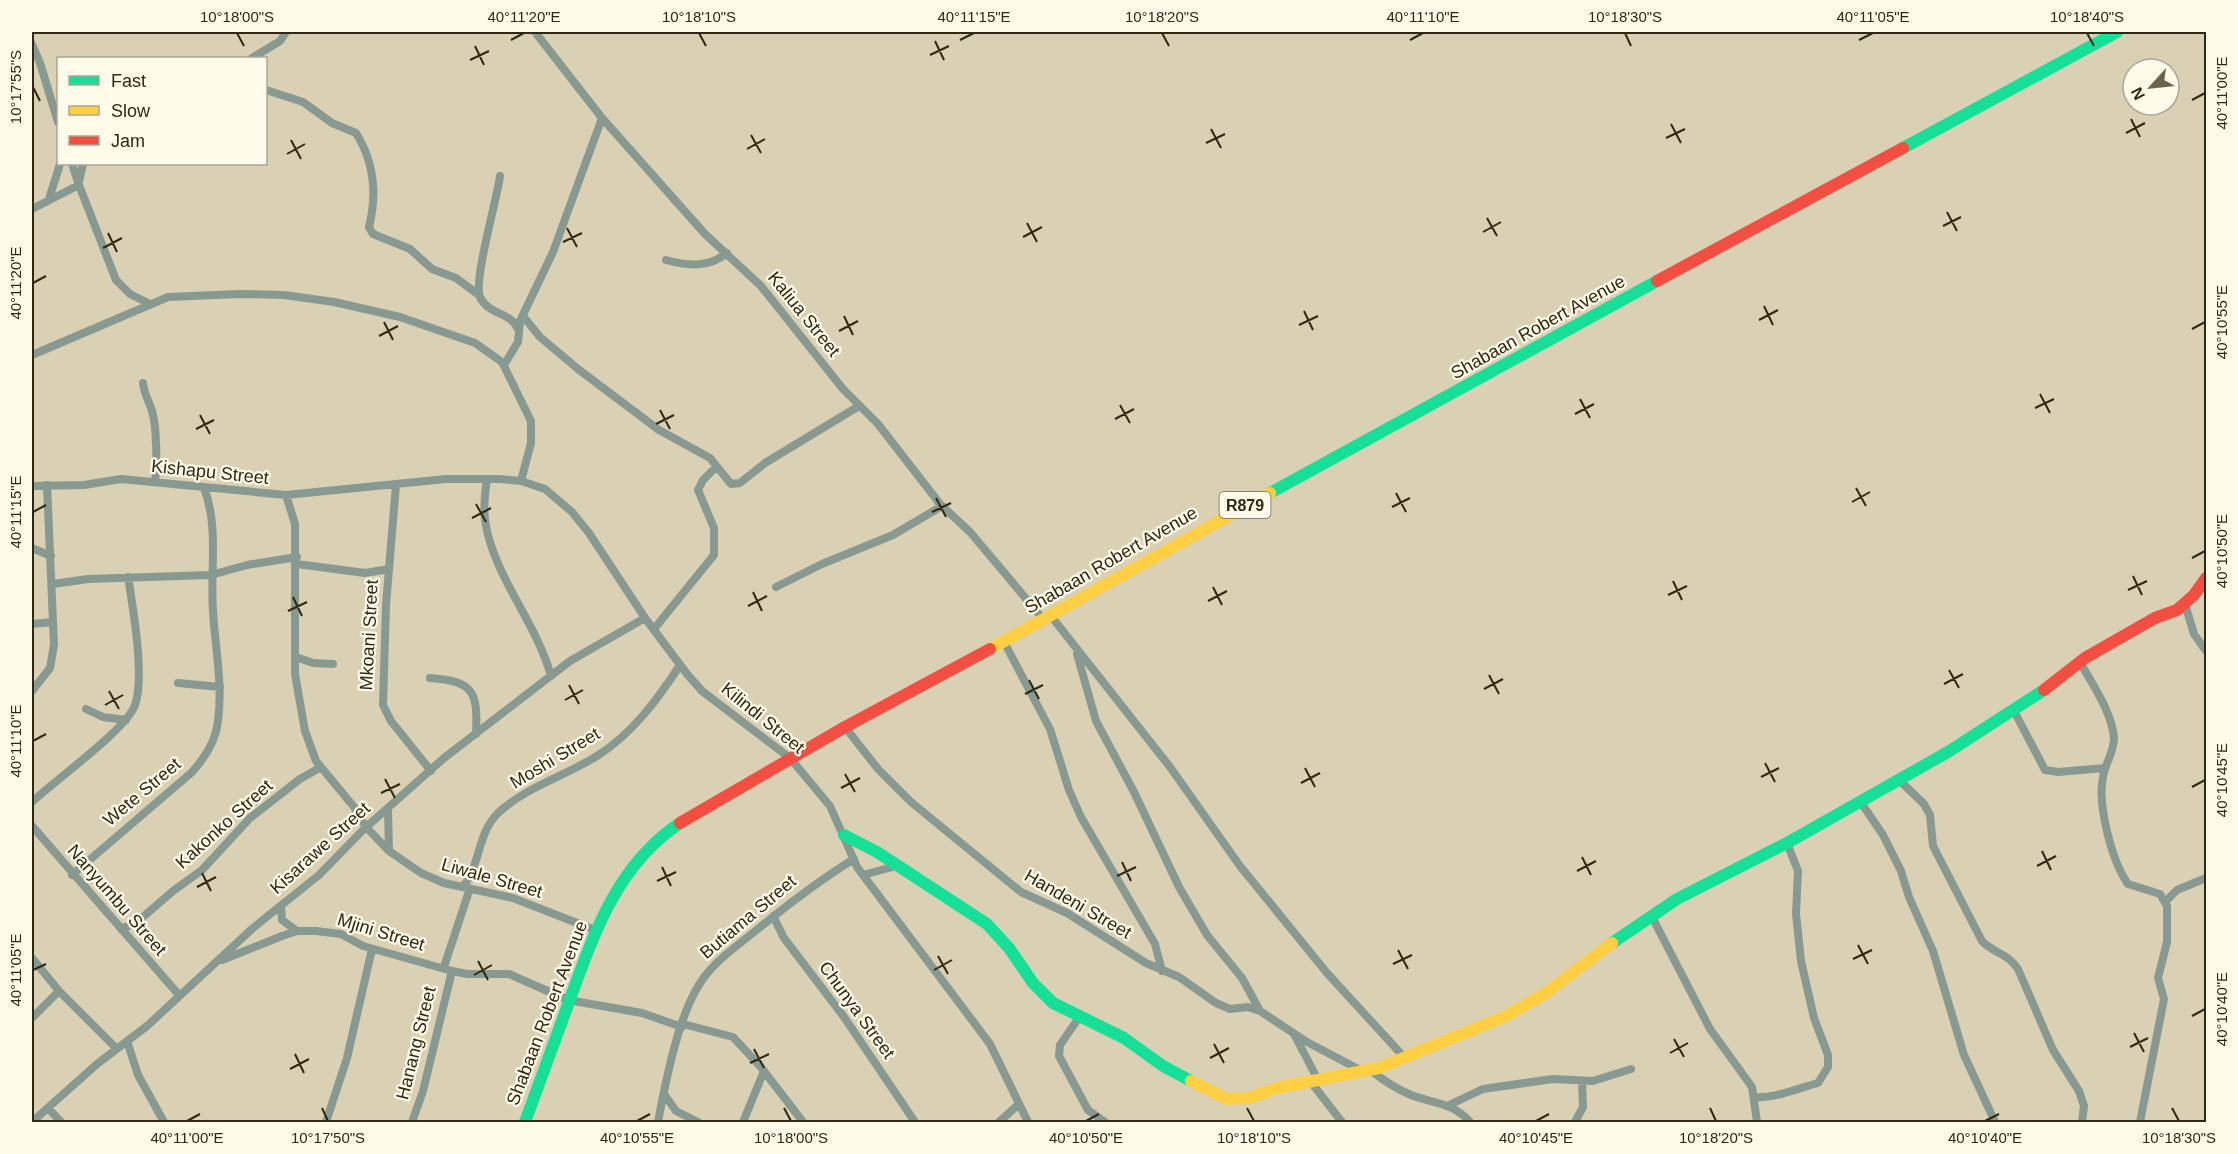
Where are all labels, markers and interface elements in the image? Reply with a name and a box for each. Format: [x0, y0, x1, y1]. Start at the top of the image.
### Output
text: 10°18'00"S [200, 8, 274, 25]
text: 40°11'20"E [487, 8, 561, 25]
text: 10°18'10"S [662, 8, 736, 25]
text: 40°11'15"E [937, 8, 1011, 25]
text: 10°18'20"S [1125, 8, 1199, 25]
text: 40°11'10"E [1386, 8, 1460, 25]
text: 10°18'30"S [1588, 8, 1662, 25]
text: 40°11'05"E [1836, 8, 1910, 25]
text: 10°18'40"S [2050, 8, 2124, 25]
text: 10°17'55"S [7, 50, 24, 124]
text: 40°11'00"E [2213, 56, 2230, 130]
legend [57, 57, 267, 165]
north arrow [2121, 57, 2181, 117]
text: Fast [111, 71, 146, 91]
text: N [2128, 85, 2148, 103]
text: Slow [111, 101, 151, 121]
text: Jam [111, 131, 145, 151]
text: 40°11'20"E [7, 246, 24, 320]
street label: Kaliua Street [764, 268, 844, 360]
street label: Shabaan Robert Avenue [1448, 271, 1628, 383]
text: 40°10'55"E [2213, 285, 2230, 359]
street label: Kishapu Street [150, 456, 270, 488]
text: 40°11'15"E [7, 475, 24, 549]
road number: R879 [1220, 492, 1270, 518]
street label: Shabaan Robert Avenue [1021, 502, 1201, 618]
text: 40°10'50"E [2213, 514, 2230, 588]
street label: Mkoani Street [356, 579, 382, 691]
street label: Kilindi Street [717, 678, 809, 758]
text: 40°11'10"E [7, 704, 24, 778]
street label: Moshi Street [507, 723, 603, 793]
text: 40°10'45"E [2213, 743, 2230, 817]
street label: Wete Street [99, 754, 185, 830]
street label: Kakonko Street [172, 775, 276, 873]
street label: Kisarawe Street [266, 798, 374, 898]
street label: Nanyumbu Street [64, 841, 170, 959]
street label: Liwale Street [439, 854, 545, 902]
street label: Handeni Street [1021, 865, 1135, 943]
street label: Butiama Street [696, 871, 800, 963]
street label: Mjini Street [335, 909, 427, 955]
street label: Shabaan Robert Avenue [503, 918, 591, 1108]
text: 40°11'05"E [7, 933, 24, 1007]
street label: Chunya Street [815, 958, 899, 1062]
text: 40°10'40"E [2213, 972, 2230, 1046]
street label: Hanang Street [392, 984, 440, 1102]
text: 40°11'00"E [150, 1129, 224, 1146]
text: 10°17'50"S [291, 1129, 365, 1146]
text: 40°10'55"E [600, 1129, 674, 1146]
text: 10°18'00"S [754, 1129, 828, 1146]
text: 40°10'50"E [1049, 1129, 1123, 1146]
text: 10°18'10"S [1217, 1129, 1291, 1146]
text: 40°10'45"E [1499, 1129, 1573, 1146]
text: 10°18'20"S [1679, 1129, 1753, 1146]
text: 40°10'40"E [1948, 1129, 2022, 1146]
text: 10°18'30"S [2142, 1129, 2216, 1146]

